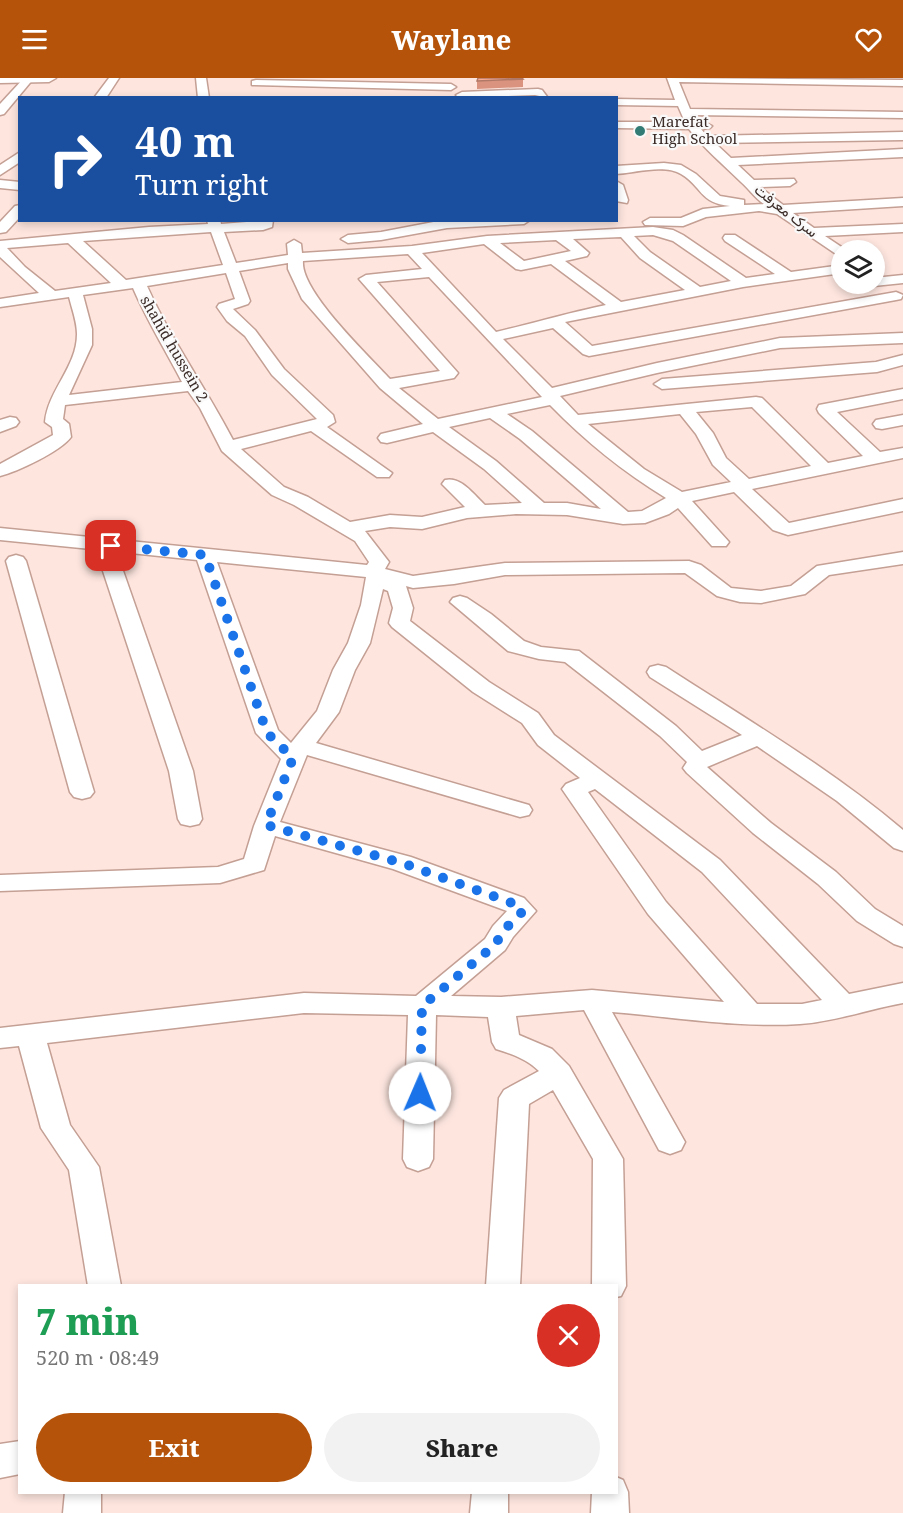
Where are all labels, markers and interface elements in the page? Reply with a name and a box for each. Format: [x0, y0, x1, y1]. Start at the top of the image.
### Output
text: Waylane [392, 21, 511, 58]
icon: menu [18, 23, 51, 56]
icon: heart [852, 23, 885, 56]
place label: Marefat High School [652, 111, 738, 148]
text: 40 m [135, 112, 235, 169]
icon: right [36, 120, 114, 198]
marker: Marefat High School [633, 124, 647, 138]
text: Turn right [135, 166, 268, 203]
street label: سرک معرفت [751, 179, 823, 241]
map controls [831, 240, 885, 294]
button: layers [831, 240, 885, 294]
street label: shahid hussein 2 [136, 292, 213, 405]
pin [85, 520, 136, 571]
icon: arrive [94, 529, 127, 562]
position arrow [388, 1061, 452, 1125]
text: 7 min [36, 1297, 139, 1346]
button: close [537, 1304, 600, 1367]
text: 520 m · 08:49 [36, 1344, 159, 1371]
button: Exit [36, 1413, 312, 1482]
button: Share [324, 1413, 600, 1482]

